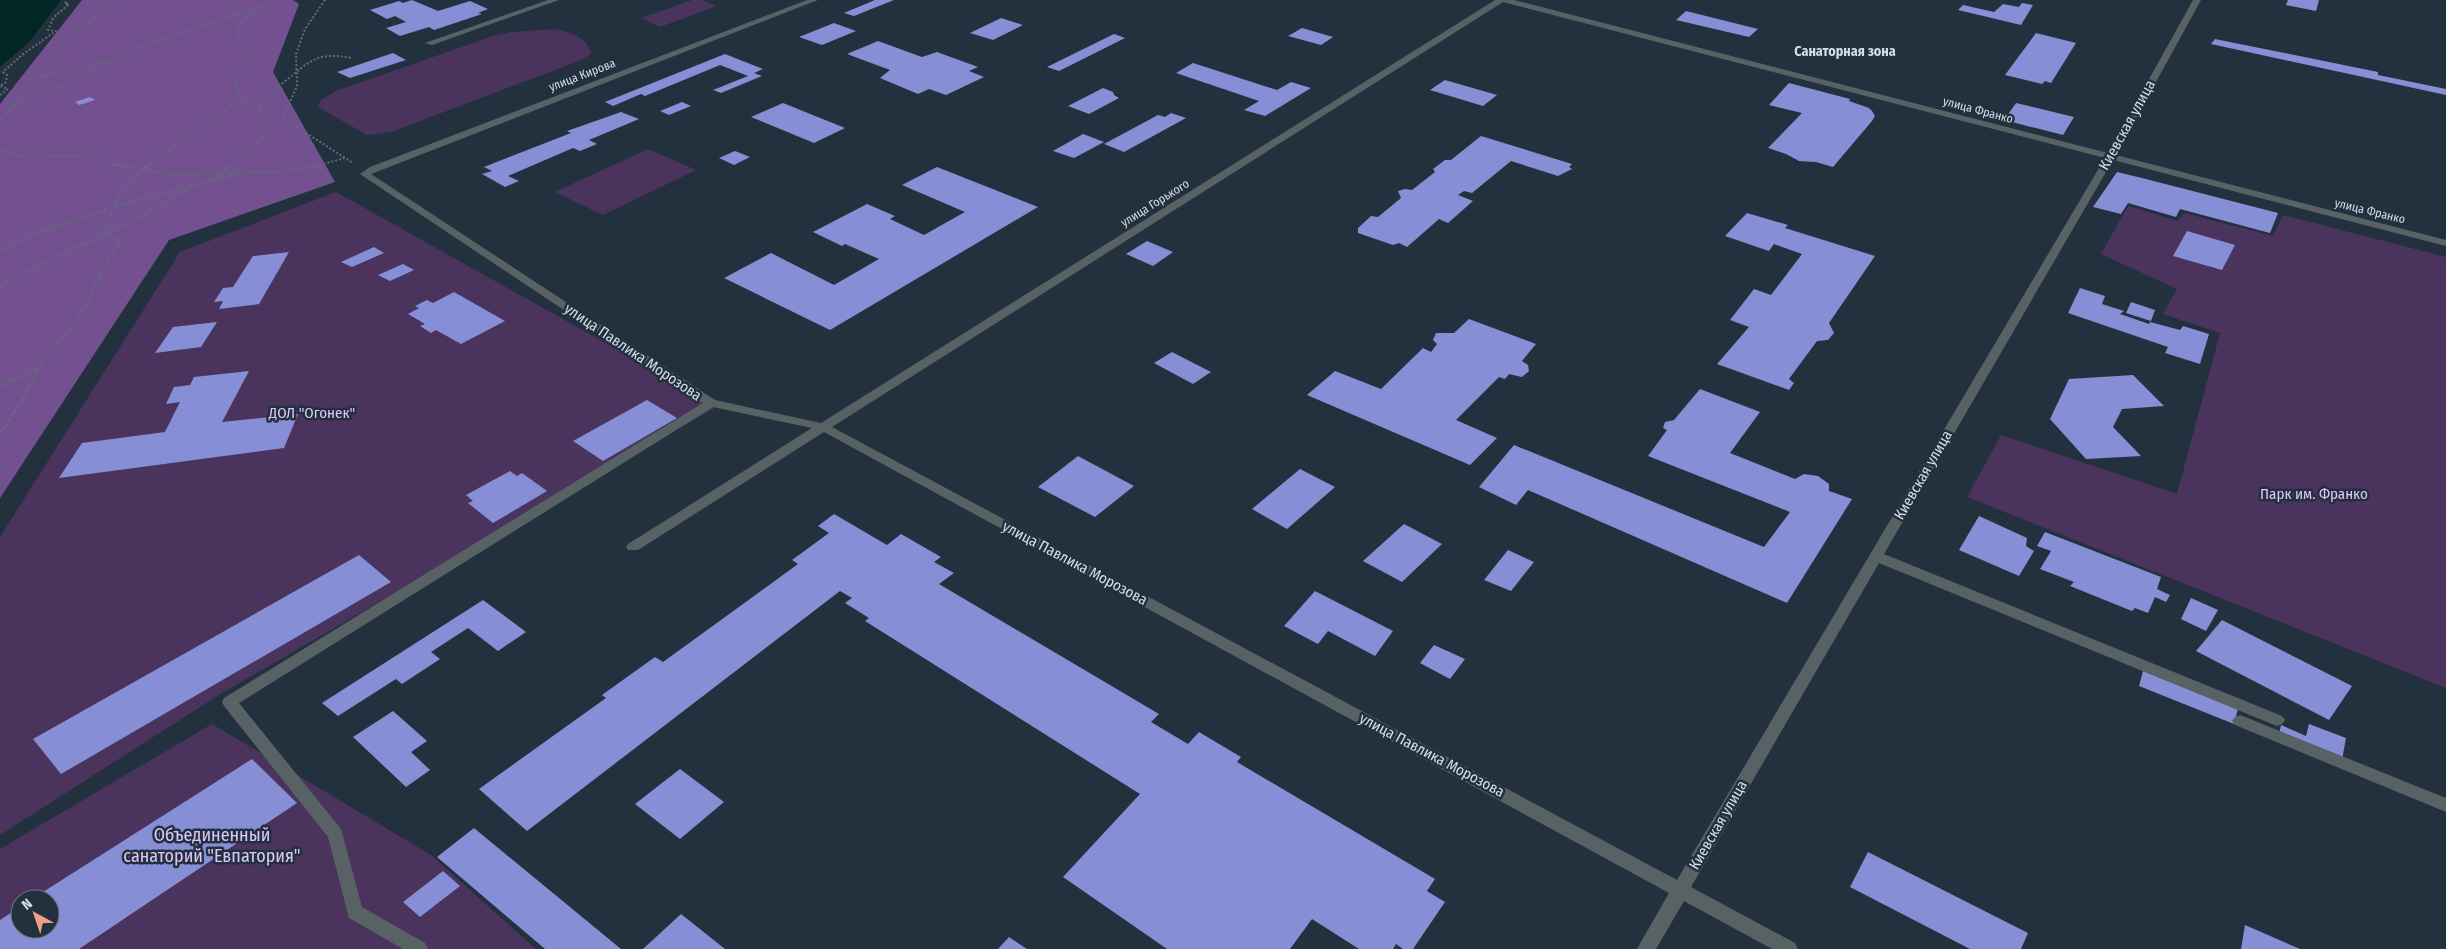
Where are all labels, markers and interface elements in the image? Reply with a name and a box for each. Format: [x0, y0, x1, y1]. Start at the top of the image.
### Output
district label: Санаторная зона [1794, 43, 1896, 60]
street label: улица Кирова [547, 56, 617, 94]
street label: Киевская улица [2095, 77, 2159, 173]
street label: улица Франко [1941, 94, 2015, 126]
street label: улица Горького [1118, 176, 1192, 230]
street label: улица Франко [2333, 195, 2407, 227]
street label: улица Павлика Морозова [561, 299, 705, 405]
park label: ДОЛ "Огонек" [268, 404, 355, 422]
street label: Киевская улица [1890, 427, 1956, 523]
park label: Парк им. Франко [2260, 485, 2368, 503]
street label: улица Павлика Морозова [999, 517, 1151, 609]
street label: улица Павлика Морозова [1356, 709, 1508, 801]
street label: Киевская улица [1685, 777, 1751, 873]
park label: Объединенный санаторий "Евпатория" [123, 824, 301, 867]
north arrow [10, 889, 60, 939]
text: N [18, 895, 36, 914]

